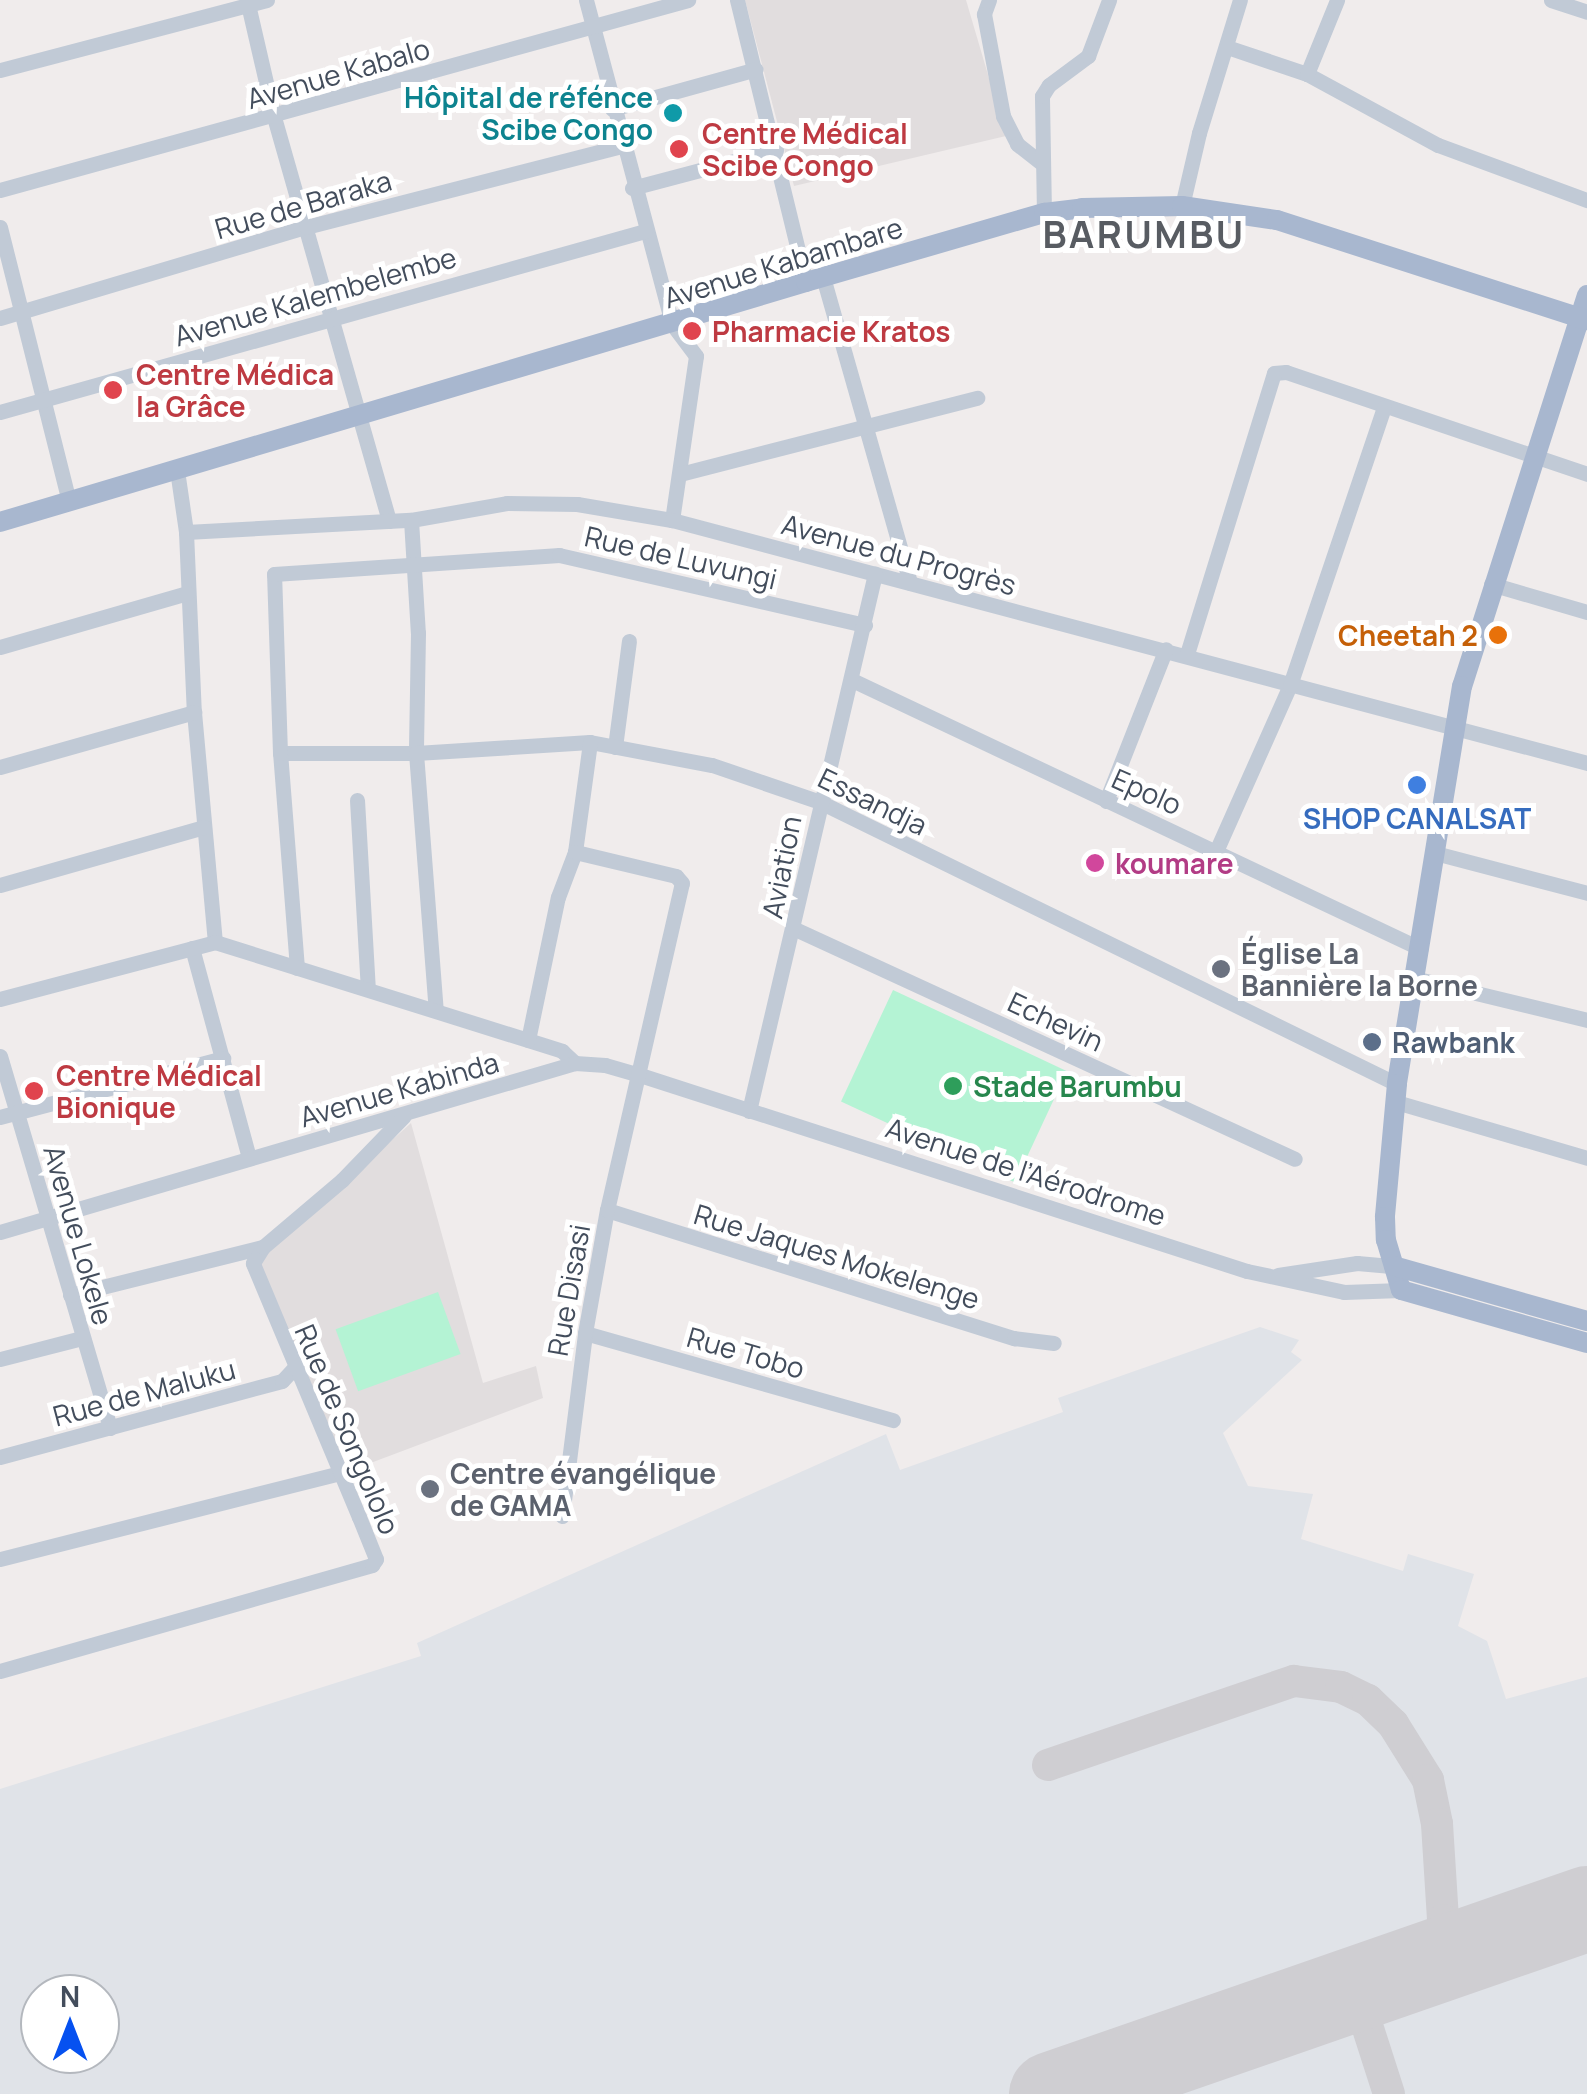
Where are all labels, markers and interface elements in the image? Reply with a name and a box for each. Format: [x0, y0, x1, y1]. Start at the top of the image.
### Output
street label: Avenue Kabalo [243, 31, 433, 115]
place label: Hôpital de réfénce Scibe Congo [404, 80, 653, 146]
marker: Hôpital de réfénce Scibe Congo [662, 102, 684, 124]
place label: Centre Médical Scibe Congo [702, 116, 908, 182]
marker: Centre Médical Scibe Congo [666, 136, 692, 162]
street label: Rue de Baraka [211, 163, 395, 245]
street label: Avenue Kabambare [660, 210, 906, 314]
district label: BARUMBU [1042, 211, 1246, 257]
street label: Avenue Kalembelembe [170, 240, 460, 352]
place label: Pharmacie Kratos [712, 314, 951, 348]
marker: Pharmacie Kratos [681, 320, 703, 342]
place label: Centre Médica la Grâce [136, 357, 334, 423]
marker: Centre Médica la Grâce [100, 377, 126, 403]
street label: Avenue du Progrès [778, 507, 1020, 601]
street label: Rue de Luvungi [582, 519, 780, 595]
place label: Cheetah 2 [1338, 618, 1478, 652]
marker: Cheetah 2 [1487, 624, 1509, 646]
street label: Essandja [813, 760, 933, 842]
street label: Epolo [1107, 761, 1187, 821]
marker: SHOP CANALSAT [1406, 774, 1428, 796]
place label: SHOP CANALSAT [1303, 801, 1531, 835]
street label: Aviation [755, 813, 807, 921]
place label: koumare [1115, 846, 1234, 880]
marker: koumare [1084, 852, 1106, 874]
place label: Église La Bannière la Borne [1241, 936, 1478, 1002]
marker: Église La Bannière la Borne [1210, 958, 1232, 980]
street label: Echevin [1003, 984, 1109, 1058]
place label: Rawbank [1392, 1025, 1514, 1059]
marker: Rawbank [1361, 1031, 1383, 1053]
street label: Avenue Kabinda [296, 1045, 502, 1133]
place label: Centre Médical Bionique [56, 1058, 262, 1124]
place label: Stade Barumbu [973, 1069, 1182, 1103]
marker: Stade Barumbu [942, 1075, 964, 1097]
marker: Centre Médical Bionique [21, 1078, 47, 1104]
street label: Avenue de l’Aérodrome [882, 1110, 1170, 1232]
street label: Avenue Lokele [37, 1141, 121, 1329]
street label: Rue Jaques Mokelenge [690, 1197, 984, 1315]
street label: Rue Disasi [540, 1222, 596, 1358]
street label: Rue de Songololo [289, 1319, 407, 1539]
street label: Rue Tobo [683, 1319, 809, 1385]
street label: Rue de Maluku [49, 1351, 239, 1433]
place label: Centre évangélique de GAMA [450, 1456, 716, 1522]
marker: Centre évangélique de GAMA [419, 1478, 441, 1500]
north arrow [20, 1974, 120, 2074]
text: N [60, 1977, 80, 2015]

